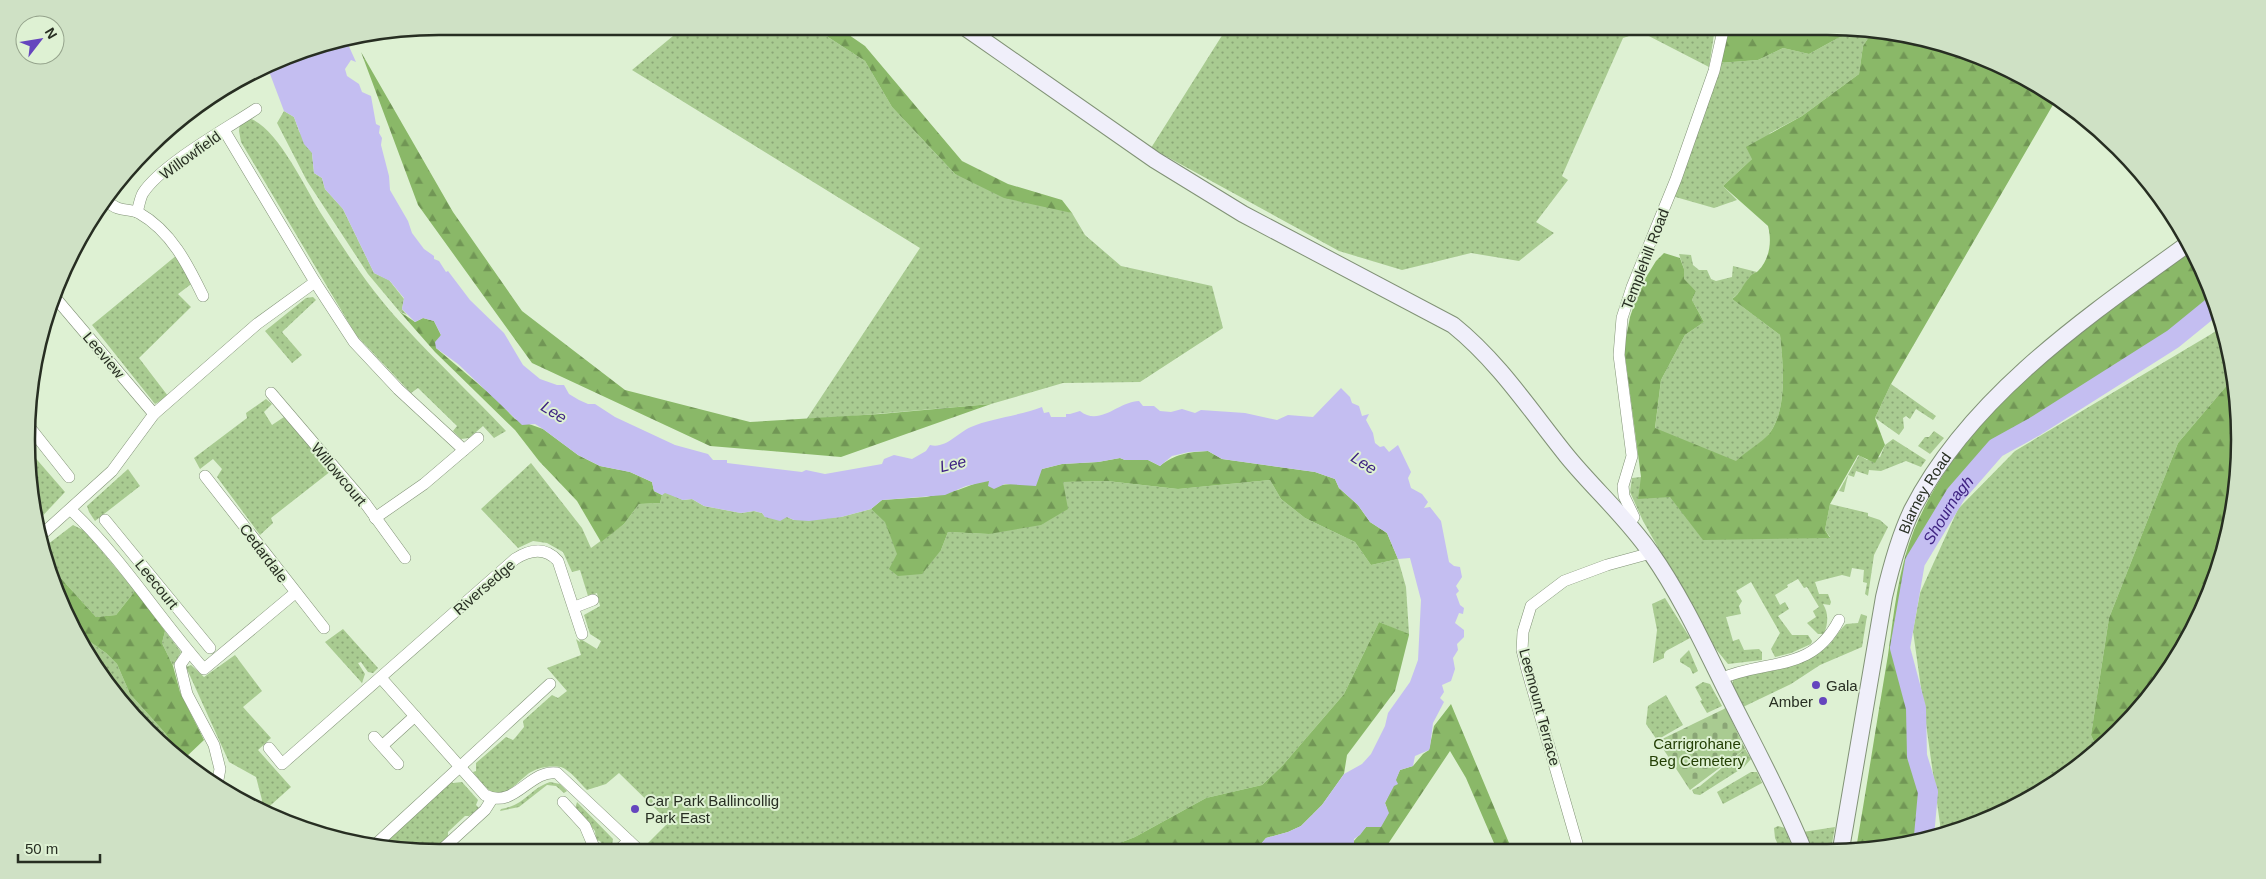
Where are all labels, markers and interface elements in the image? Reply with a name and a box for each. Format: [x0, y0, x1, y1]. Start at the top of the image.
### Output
north arrow [15, 15, 65, 65]
text: N [42, 25, 61, 42]
street label: Willowfield [156, 127, 224, 183]
street label: Templehill Road [1618, 206, 1672, 312]
street label: Leeview [80, 328, 128, 382]
water label: Lee [538, 398, 570, 426]
street label: Willowcourt [308, 439, 371, 509]
water label: Lee [1348, 449, 1380, 477]
street label: Blarney Road [1894, 449, 1954, 536]
water label: Lee [938, 453, 968, 475]
water label: Shournagh [1919, 472, 1977, 547]
street label: Cedardale [236, 520, 292, 586]
street label: Leecourt [132, 556, 182, 613]
street label: Riversedge [450, 556, 518, 618]
street label: Leemount Terrace [1516, 647, 1564, 767]
place label: Gala [1826, 677, 1858, 694]
marker: Gala [1810, 679, 1822, 691]
place label: Amber [1769, 693, 1813, 710]
marker: Amber [1817, 695, 1829, 707]
park label: Carrigrohane Beg Cemetery [1649, 735, 1745, 769]
place label: Car Park Ballincollig Park East [645, 792, 779, 826]
marker: Car Park Ballincollig Park East [629, 803, 641, 815]
scale bar [18, 832, 100, 864]
text: 50 m [25, 840, 58, 857]

